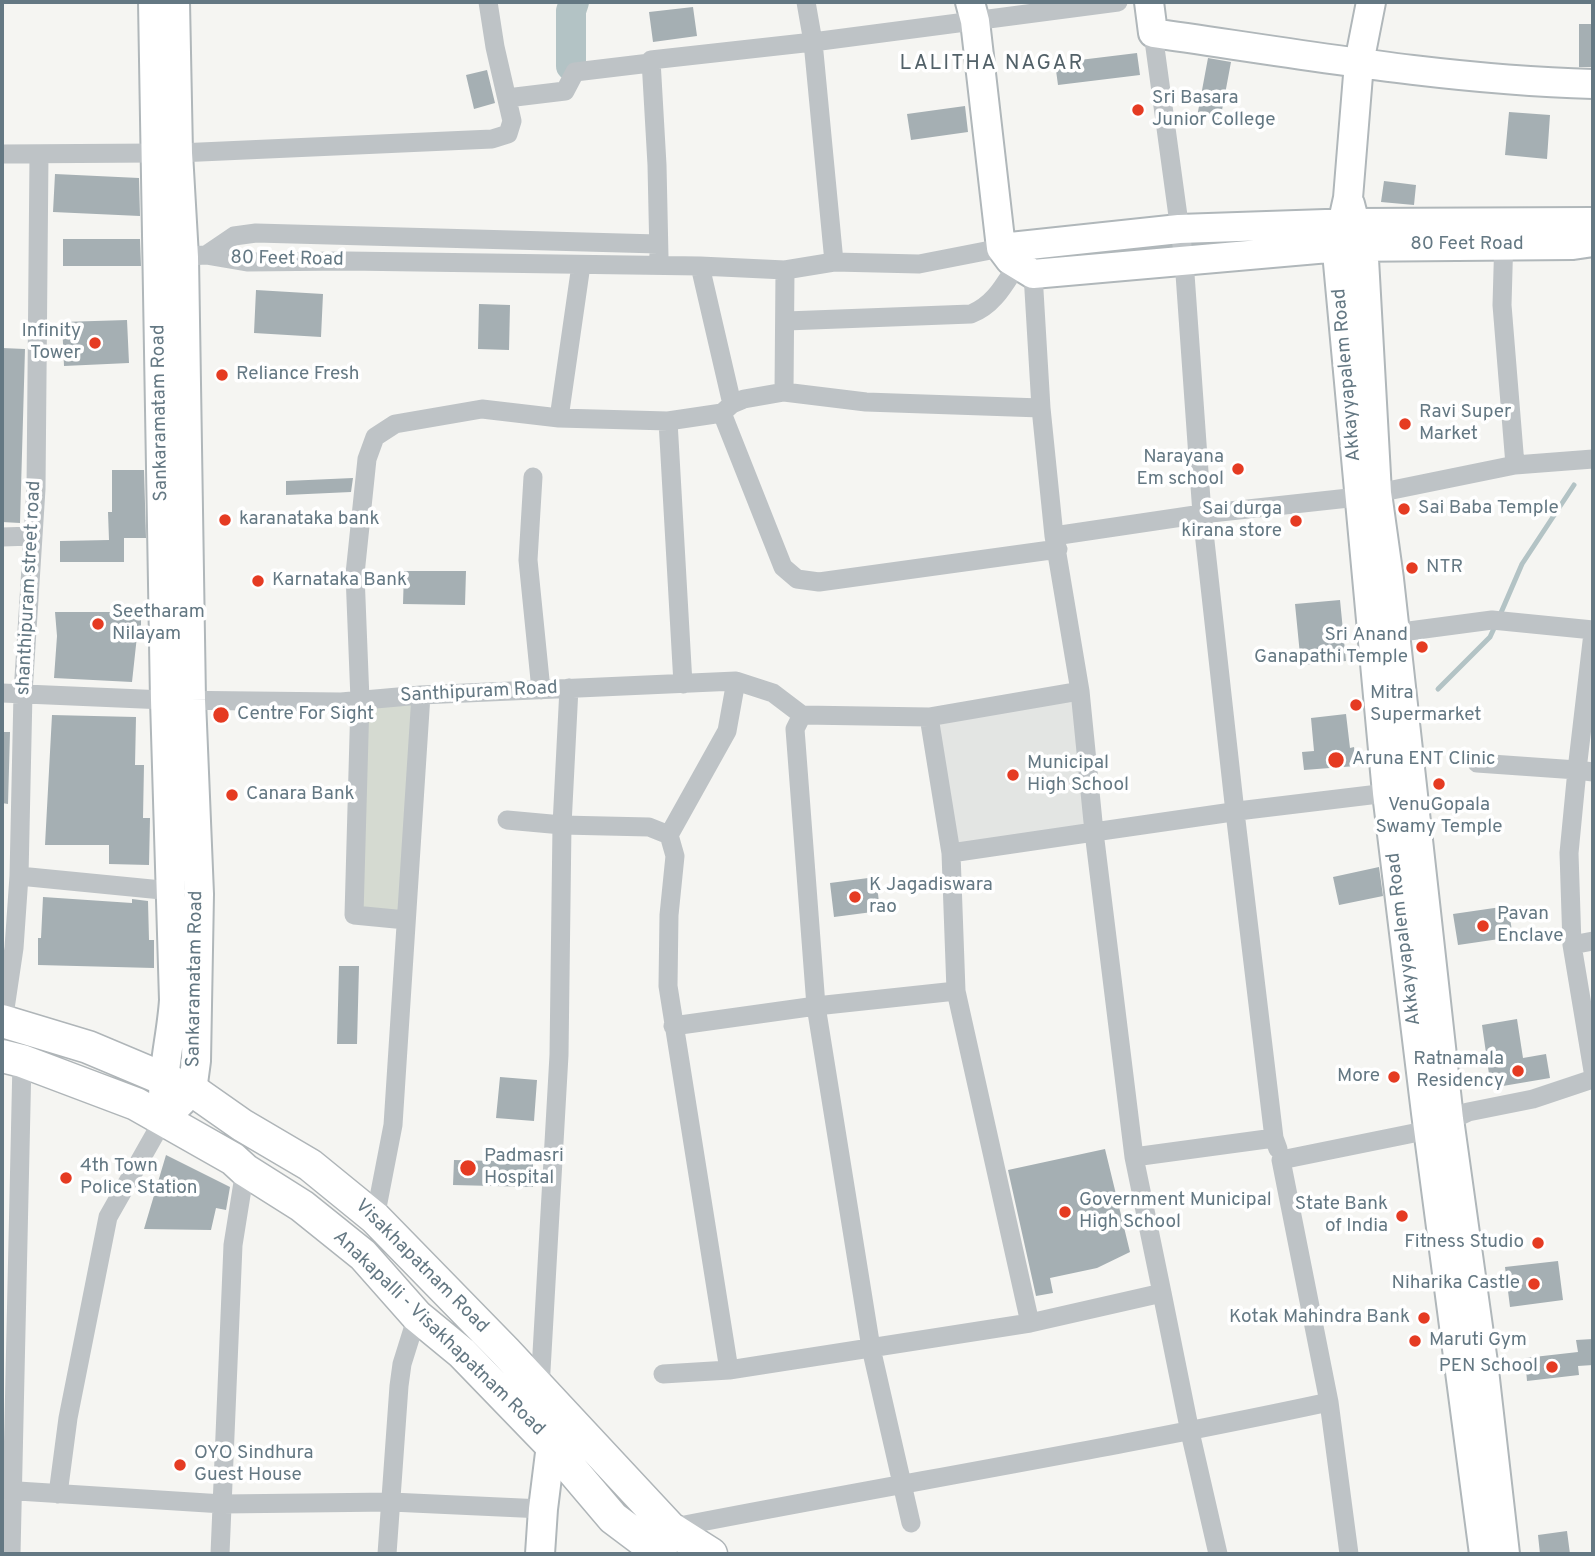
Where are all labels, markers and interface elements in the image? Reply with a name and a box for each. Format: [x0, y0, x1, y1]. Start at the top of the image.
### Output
district label: LALITHA NAGAR [901, 52, 1083, 78]
place label: Sri Basara Junior College [1152, 88, 1275, 132]
marker: Sri Basara Junior College [1130, 102, 1146, 118]
street label: 80 Feet Road [1410, 234, 1524, 256]
street label: 80 Feet Road [230, 248, 344, 272]
street label: Akkayyapalem Road [1329, 287, 1367, 463]
place label: Infinity Tower [21, 321, 81, 365]
street label: Sankaramatam Road [148, 324, 174, 502]
marker: Infinity Tower [87, 335, 103, 351]
place label: Reliance Fresh [236, 364, 360, 386]
marker: Reliance Fresh [214, 367, 230, 383]
place label: Ravi Super Market [1419, 402, 1511, 446]
marker: Ravi Super Market [1397, 416, 1413, 432]
place label: Narayana Em school [1136, 447, 1224, 491]
marker: Narayana Em school [1230, 461, 1246, 477]
street label: shanthipuram street road [13, 480, 47, 696]
place label: Sai Baba Temple [1418, 498, 1559, 520]
place label: Sai durga kirana store [1181, 499, 1282, 543]
marker: Sai Baba Temple [1396, 501, 1412, 517]
place label: karanataka bank [239, 509, 380, 531]
marker: karanataka bank [217, 512, 233, 528]
marker: Sai durga kirana store [1288, 513, 1304, 529]
place label: NTR [1426, 557, 1463, 579]
marker: NTR [1404, 560, 1420, 576]
place label: Karnataka Bank [272, 570, 407, 592]
marker: Karnataka Bank [250, 573, 266, 589]
place label: Seetharam Nilayam [112, 602, 205, 646]
marker: Seetharam Nilayam [90, 616, 106, 632]
place label: Sri Anand Ganapathi Temple [1254, 625, 1408, 669]
marker: Sri Anand Ganapathi Temple [1414, 639, 1430, 655]
street label: Santhipuram Road [400, 677, 558, 709]
place label: Mitra Supermarket [1370, 683, 1481, 727]
marker: Mitra Supermarket [1348, 697, 1364, 713]
place label: Centre For Sight [237, 704, 374, 726]
marker: Centre For Sight [211, 705, 231, 725]
place label: Aruna ENT Clinic [1352, 749, 1495, 771]
marker: Aruna ENT Clinic [1326, 750, 1346, 770]
place label: Municipal High School [1027, 753, 1129, 797]
marker: Municipal High School [1005, 767, 1021, 783]
marker: VenuGopala Swamy Temple [1431, 776, 1447, 792]
place label: Canara Bank [246, 784, 355, 806]
marker: Canara Bank [224, 787, 240, 803]
place label: VenuGopala Swamy Temple [1376, 795, 1502, 839]
street label: Akkayyapalem Road [1383, 851, 1427, 1027]
place label: K Jagadiswara rao [869, 875, 993, 919]
marker: K Jagadiswara rao [847, 889, 863, 905]
street label: Sankaramatam Road [183, 890, 209, 1068]
place label: Pavan Enclave [1497, 904, 1564, 948]
marker: Pavan Enclave [1475, 918, 1491, 934]
place label: Ratnamala Residency [1413, 1049, 1504, 1093]
marker: Ratnamala Residency [1510, 1063, 1526, 1079]
place label: More [1337, 1066, 1380, 1088]
marker: More [1386, 1069, 1402, 1085]
place label: Padmasri Hospital [484, 1146, 564, 1190]
place label: 4th Town Police Station [80, 1156, 197, 1200]
marker: Padmasri Hospital [458, 1158, 478, 1178]
marker: 4th Town Police Station [58, 1170, 74, 1186]
place label: Government Municipal High School [1079, 1190, 1272, 1234]
place label: State Bank of India [1295, 1194, 1388, 1238]
street label: Visakhapatnam Road [349, 1195, 493, 1339]
marker: Government Municipal High School [1057, 1204, 1073, 1220]
marker: State Bank of India [1394, 1208, 1410, 1224]
street label: Anakapalli - Visakhapatnam Road [327, 1227, 549, 1441]
place label: Fitness Studio [1404, 1232, 1524, 1254]
marker: Fitness Studio [1530, 1235, 1546, 1251]
place label: Niharika Castle [1391, 1273, 1520, 1295]
marker: Niharika Castle [1526, 1276, 1542, 1292]
place label: Kotak Mahindra Bank [1229, 1307, 1410, 1329]
marker: Kotak Mahindra Bank [1416, 1310, 1432, 1326]
place label: Maruti Gym [1429, 1330, 1527, 1352]
marker: Maruti Gym [1407, 1333, 1423, 1349]
place label: PEN School [1439, 1356, 1538, 1378]
marker: PEN School [1544, 1359, 1560, 1375]
place label: OYO Sindhura Guest House [194, 1443, 313, 1487]
marker: OYO Sindhura Guest House [172, 1457, 188, 1473]

